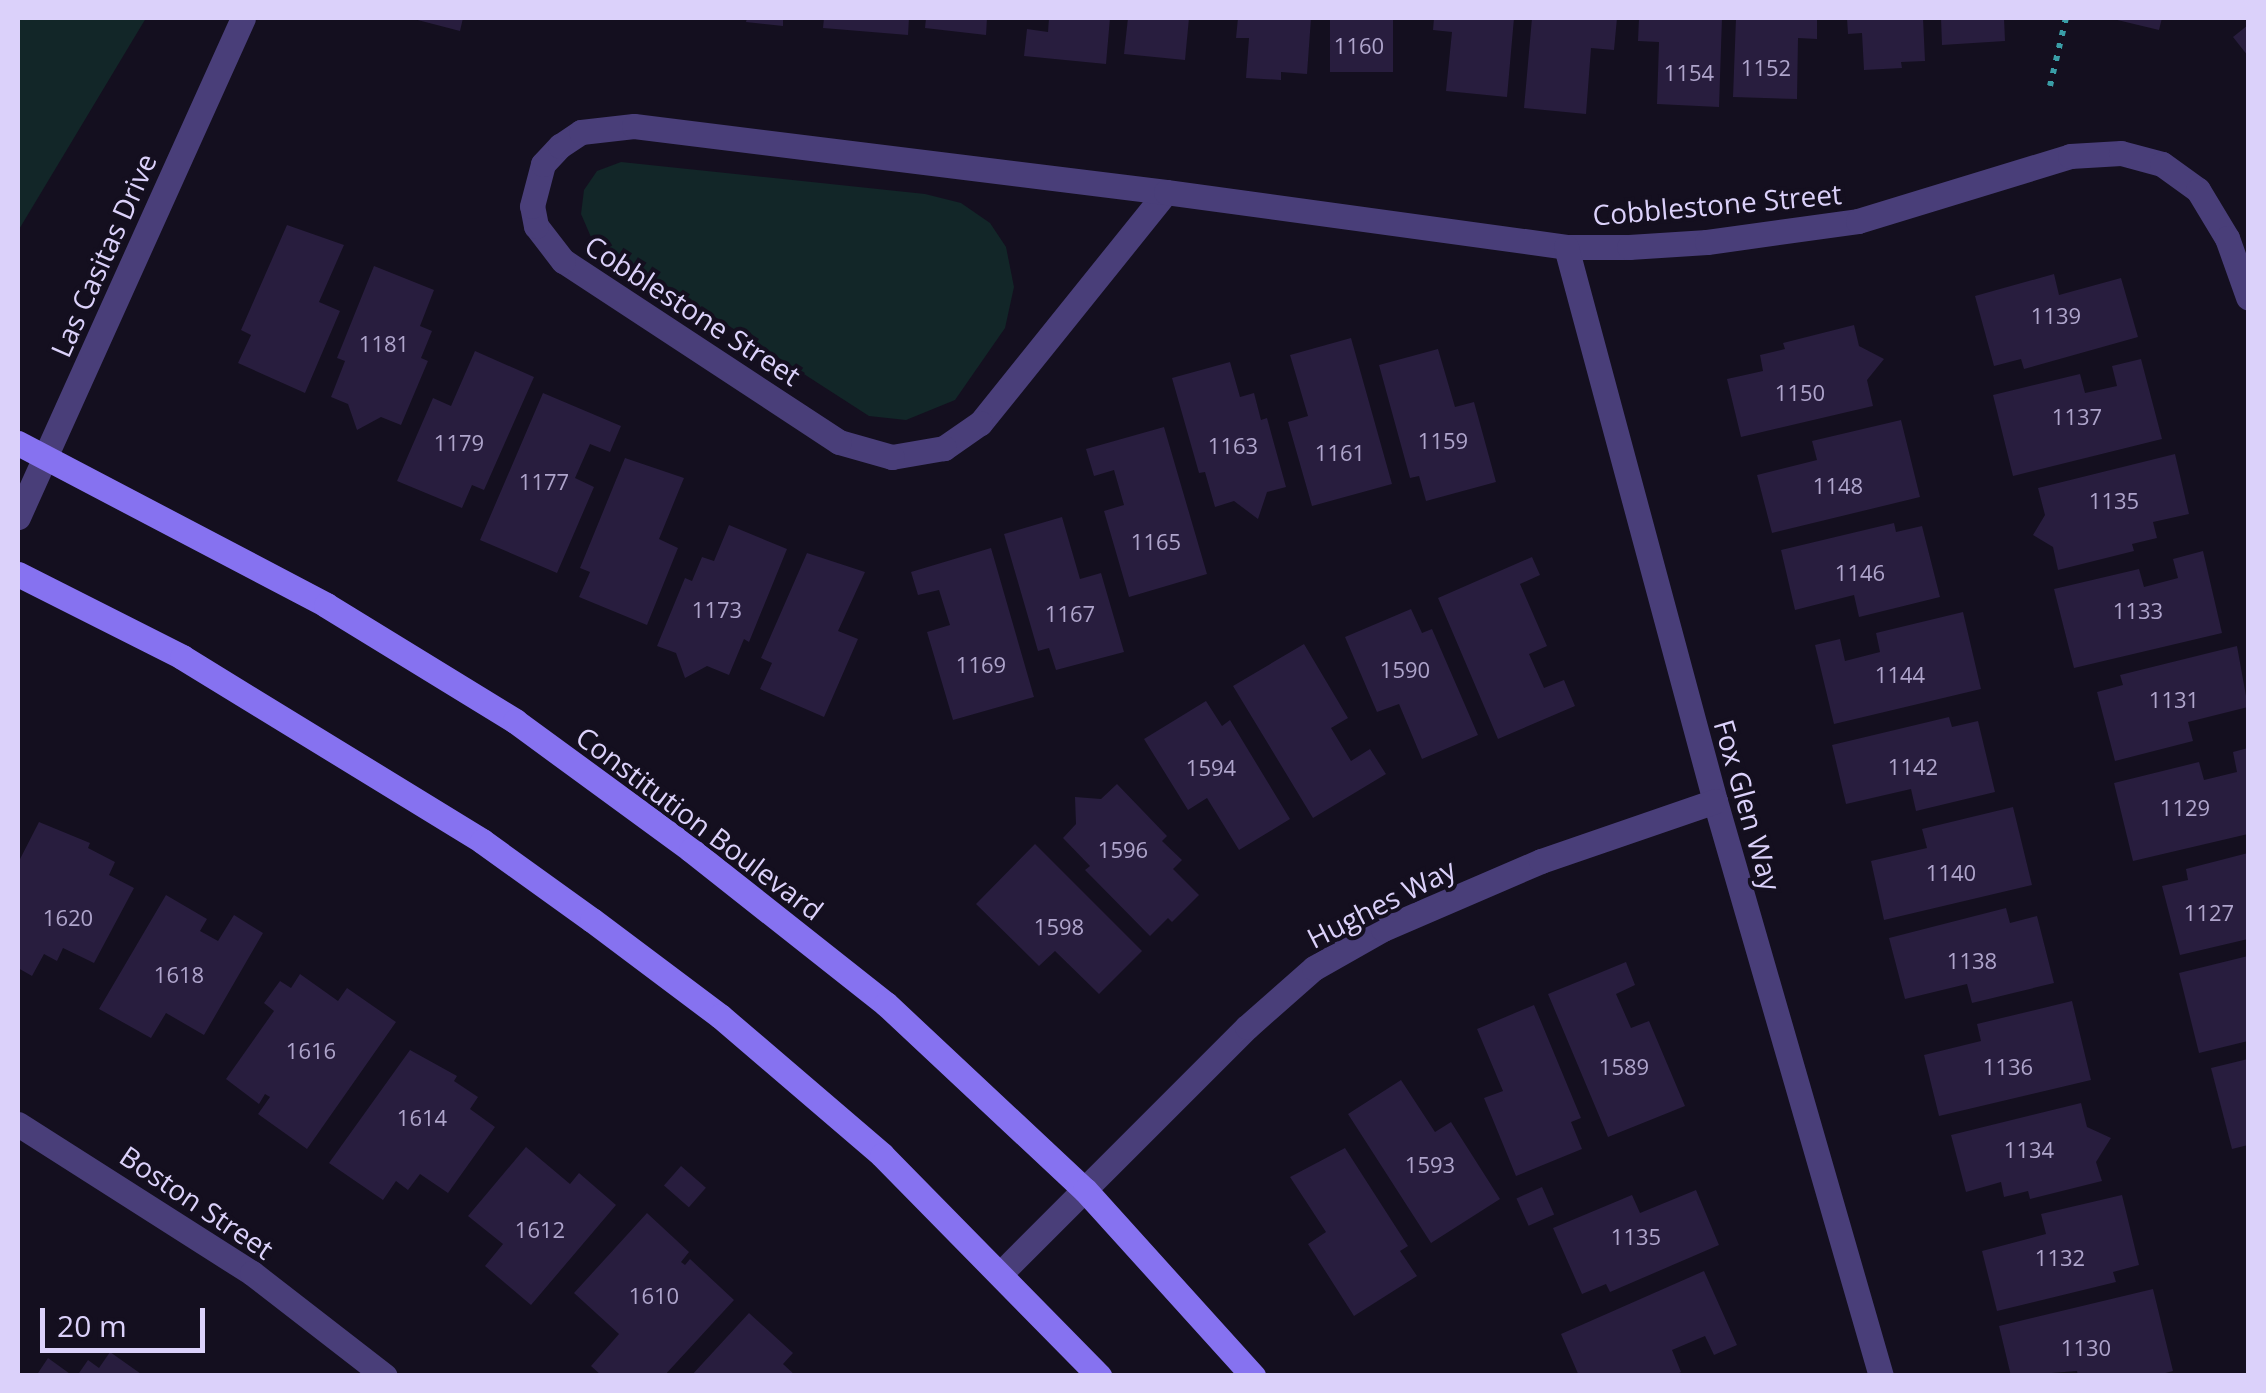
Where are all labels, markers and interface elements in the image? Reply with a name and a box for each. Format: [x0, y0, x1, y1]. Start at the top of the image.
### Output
house number: 1160 [1334, 33, 1384, 59]
house number: 1152 [1741, 55, 1791, 81]
house number: 1154 [1664, 60, 1714, 86]
street label: Las Casitas Drive [43, 148, 163, 362]
street label: Cobblestone Street [1591, 176, 1843, 232]
street label: Cobblestone Street [579, 228, 807, 392]
house number: 1139 [2031, 303, 2081, 329]
house number: 1181 [359, 331, 409, 357]
house number: 1150 [1775, 380, 1825, 406]
house number: 1137 [2052, 404, 2102, 430]
house number: 1159 [1418, 428, 1468, 454]
house number: 1179 [434, 430, 484, 456]
house number: 1163 [1208, 433, 1258, 459]
house number: 1161 [1315, 440, 1365, 466]
house number: 1177 [519, 469, 569, 495]
house number: 1148 [1813, 473, 1863, 499]
house number: 1135 [2089, 488, 2139, 514]
house number: 1165 [1131, 529, 1181, 555]
house number: 1146 [1835, 560, 1885, 586]
house number: 1173 [692, 597, 742, 623]
house number: 1133 [2113, 598, 2163, 624]
house number: 1167 [1045, 601, 1095, 627]
house number: 1169 [956, 652, 1006, 678]
house number: 1590 [1380, 657, 1430, 683]
house number: 1144 [1875, 662, 1925, 688]
house number: 1131 [2149, 687, 2199, 713]
street label: Fox Glen Way [1708, 716, 1788, 894]
street label: Constitution Boulevard [570, 719, 830, 927]
house number: 1142 [1888, 754, 1938, 780]
house number: 1594 [1186, 755, 1236, 781]
house number: 1129 [2160, 795, 2210, 821]
house number: 1596 [1098, 837, 1148, 863]
street label: Hughes Way [1301, 851, 1461, 955]
house number: 1140 [1926, 860, 1976, 886]
house number: 1127 [2184, 900, 2234, 926]
house number: 1620 [43, 905, 93, 931]
house number: 1598 [1034, 914, 1084, 940]
house number: 1138 [1947, 948, 1997, 974]
house number: 1618 [154, 962, 204, 988]
house number: 1616 [286, 1038, 336, 1064]
house number: 1589 [1599, 1054, 1649, 1080]
house number: 1136 [1983, 1054, 2033, 1080]
house number: 1614 [397, 1105, 447, 1131]
house number: 1134 [2004, 1137, 2054, 1163]
street label: Boston Street [114, 1138, 280, 1266]
house number: 1593 [1405, 1152, 1455, 1178]
house number: 1612 [515, 1217, 565, 1243]
house number: 1135 [1611, 1224, 1661, 1250]
house number: 1132 [2035, 1245, 2085, 1271]
house number: 1610 [629, 1283, 679, 1309]
scale bar [45, 1288, 210, 1350]
text: 20 m [57, 1305, 127, 1346]
house number: 1130 [2061, 1335, 2111, 1361]

